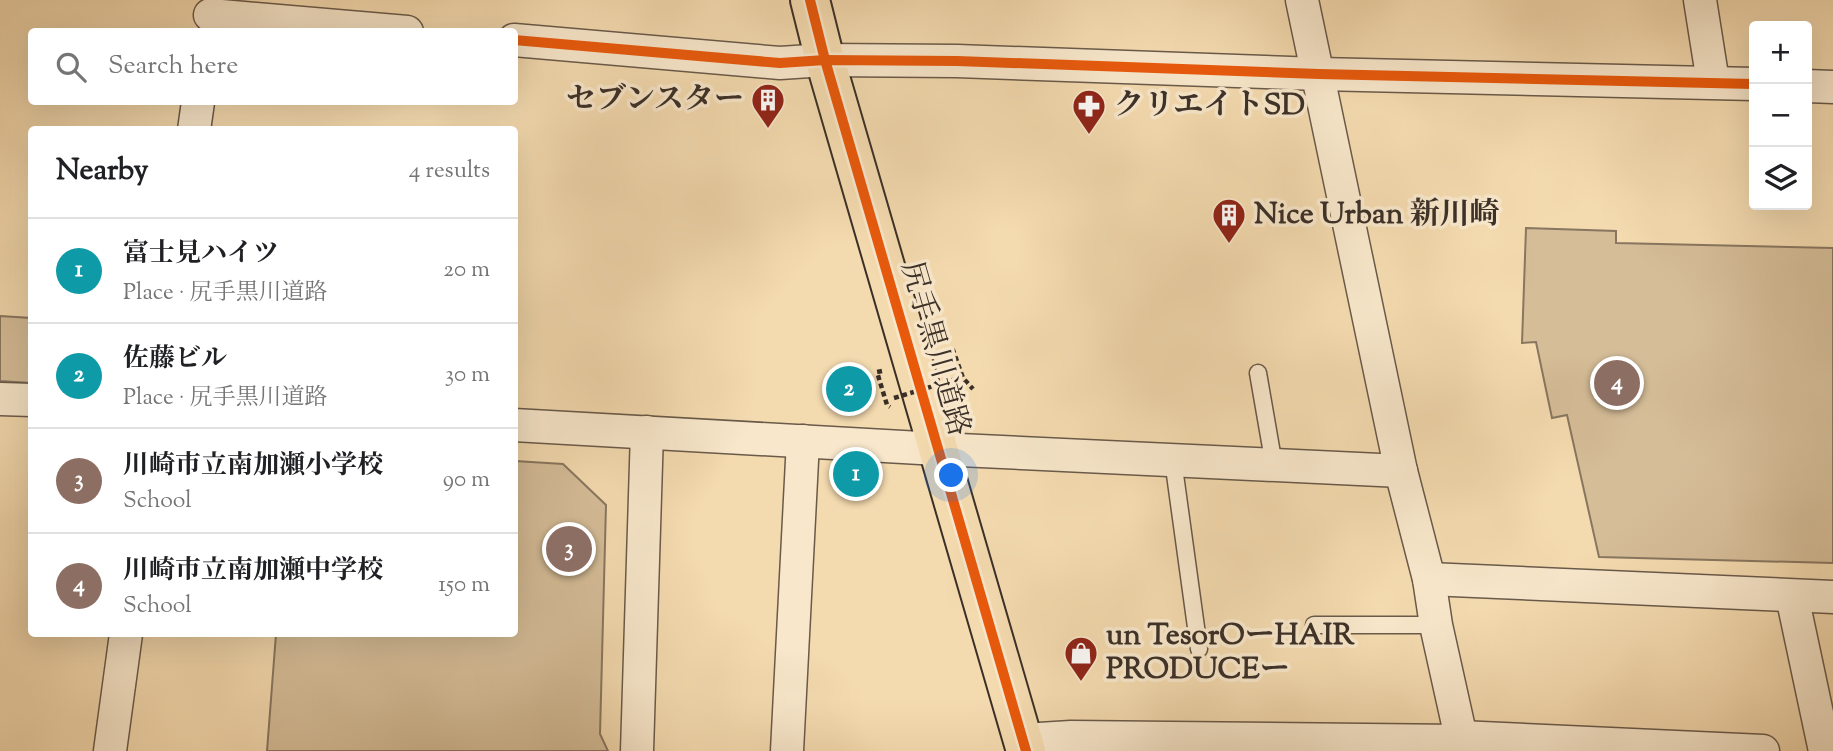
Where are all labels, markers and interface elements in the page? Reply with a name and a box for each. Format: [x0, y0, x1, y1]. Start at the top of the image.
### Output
map controls [1749, 21, 1812, 210]
button: + [1749, 21, 1812, 84]
search box [28, 28, 518, 105]
icon: search [52, 48, 90, 86]
text: Search here [108, 48, 238, 85]
place label: セブンスター [566, 79, 744, 122]
building icon: セブンスター [749, 81, 787, 130]
button: − [1749, 84, 1812, 147]
place label: クリエイトSD [1114, 85, 1305, 128]
pharmacy icon: クリエイトSD [1070, 87, 1108, 136]
button: layers [1749, 147, 1812, 210]
text: Nearby [56, 150, 148, 193]
text: 4 results [409, 155, 490, 188]
place label: Nice Urban 新川崎 [1254, 194, 1500, 237]
building icon: Nice Urban 新川崎 [1210, 196, 1248, 245]
text: 富士見ハイツ [123, 236, 279, 273]
text: 1 [75, 254, 83, 287]
text: 20 m [443, 254, 490, 287]
street label: 尻手黒川道路 [889, 257, 979, 441]
text: Place · 尻手黒川道路 [123, 277, 327, 310]
text: 佐藤ビル [123, 341, 227, 378]
pin: 4 [1594, 357, 1640, 409]
text: 2 [74, 359, 84, 392]
text: 30 m [445, 359, 490, 392]
pin: 2 [826, 363, 872, 415]
text: Place · 尻手黒川道路 [123, 382, 327, 415]
text: 川崎市立南加瀬小学校 [123, 448, 383, 485]
pin: 1 [833, 448, 879, 500]
your location [934, 458, 968, 492]
text: 3 [74, 464, 84, 497]
text: 90 m [443, 464, 490, 497]
text: School [123, 485, 192, 518]
pin: 3 [546, 523, 592, 575]
text: 川崎市立南加瀬中学校 [123, 553, 383, 590]
text: 4 [73, 569, 85, 602]
text: 150 m [438, 569, 490, 602]
text: School [123, 590, 192, 623]
place label: un TesorOーHAIR PRODUCEー [1106, 615, 1355, 692]
shop icon: un TesorOーHAIR PRODUCEー [1062, 634, 1100, 683]

